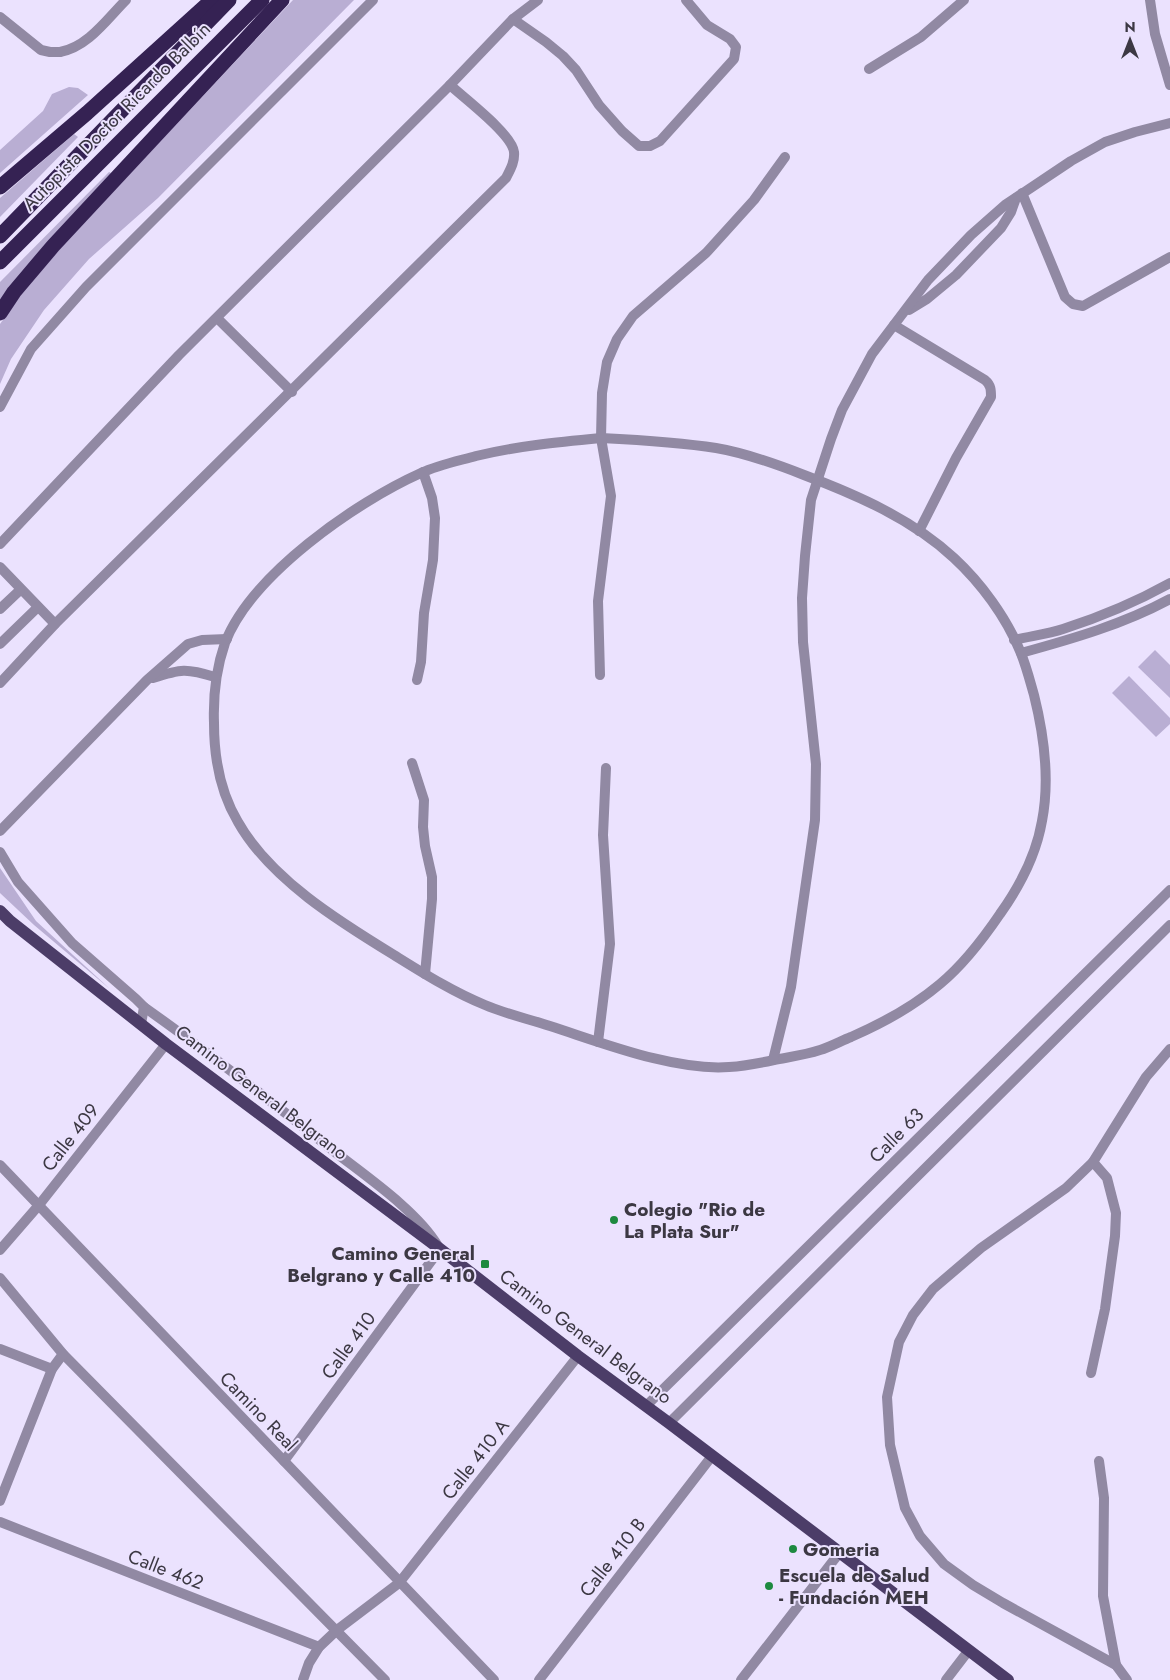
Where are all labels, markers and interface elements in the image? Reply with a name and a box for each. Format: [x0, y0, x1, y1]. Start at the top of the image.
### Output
north arrow [1105, 15, 1155, 65]
street label: Autopista Doctor Ricardo Balbín [16, 16, 217, 217]
text: N [1124, 17, 1136, 37]
street label: Camino General Belgrano [170, 1019, 354, 1166]
street label: Calle 409 [35, 1098, 106, 1177]
street label: Calle 63 [863, 1102, 930, 1169]
place label: Colegio "Rio de La Plata Sur" [624, 1196, 765, 1245]
marker: Colegio "Rio de La Plata Sur" [608, 1214, 620, 1226]
place label: Camino General Belgrano y Calle 410 [287, 1240, 475, 1289]
marker: Camino General Belgrano y Calle 410 [479, 1258, 491, 1270]
street label: Camino General Belgrano [494, 1263, 678, 1410]
street label: Calle 410 [315, 1306, 382, 1385]
street label: Camino Real [214, 1365, 304, 1457]
street label: Calle 410 A [435, 1413, 516, 1505]
street label: Calle 410 B [573, 1512, 652, 1603]
place label: Gomeria [803, 1536, 879, 1563]
street label: Calle 462 [124, 1543, 208, 1596]
marker: Gomeria [787, 1543, 799, 1555]
place label: Escuela de Salud - Fundación MEH [779, 1562, 930, 1611]
marker: Escuela de Salud - Fundación MEH [763, 1580, 775, 1592]

